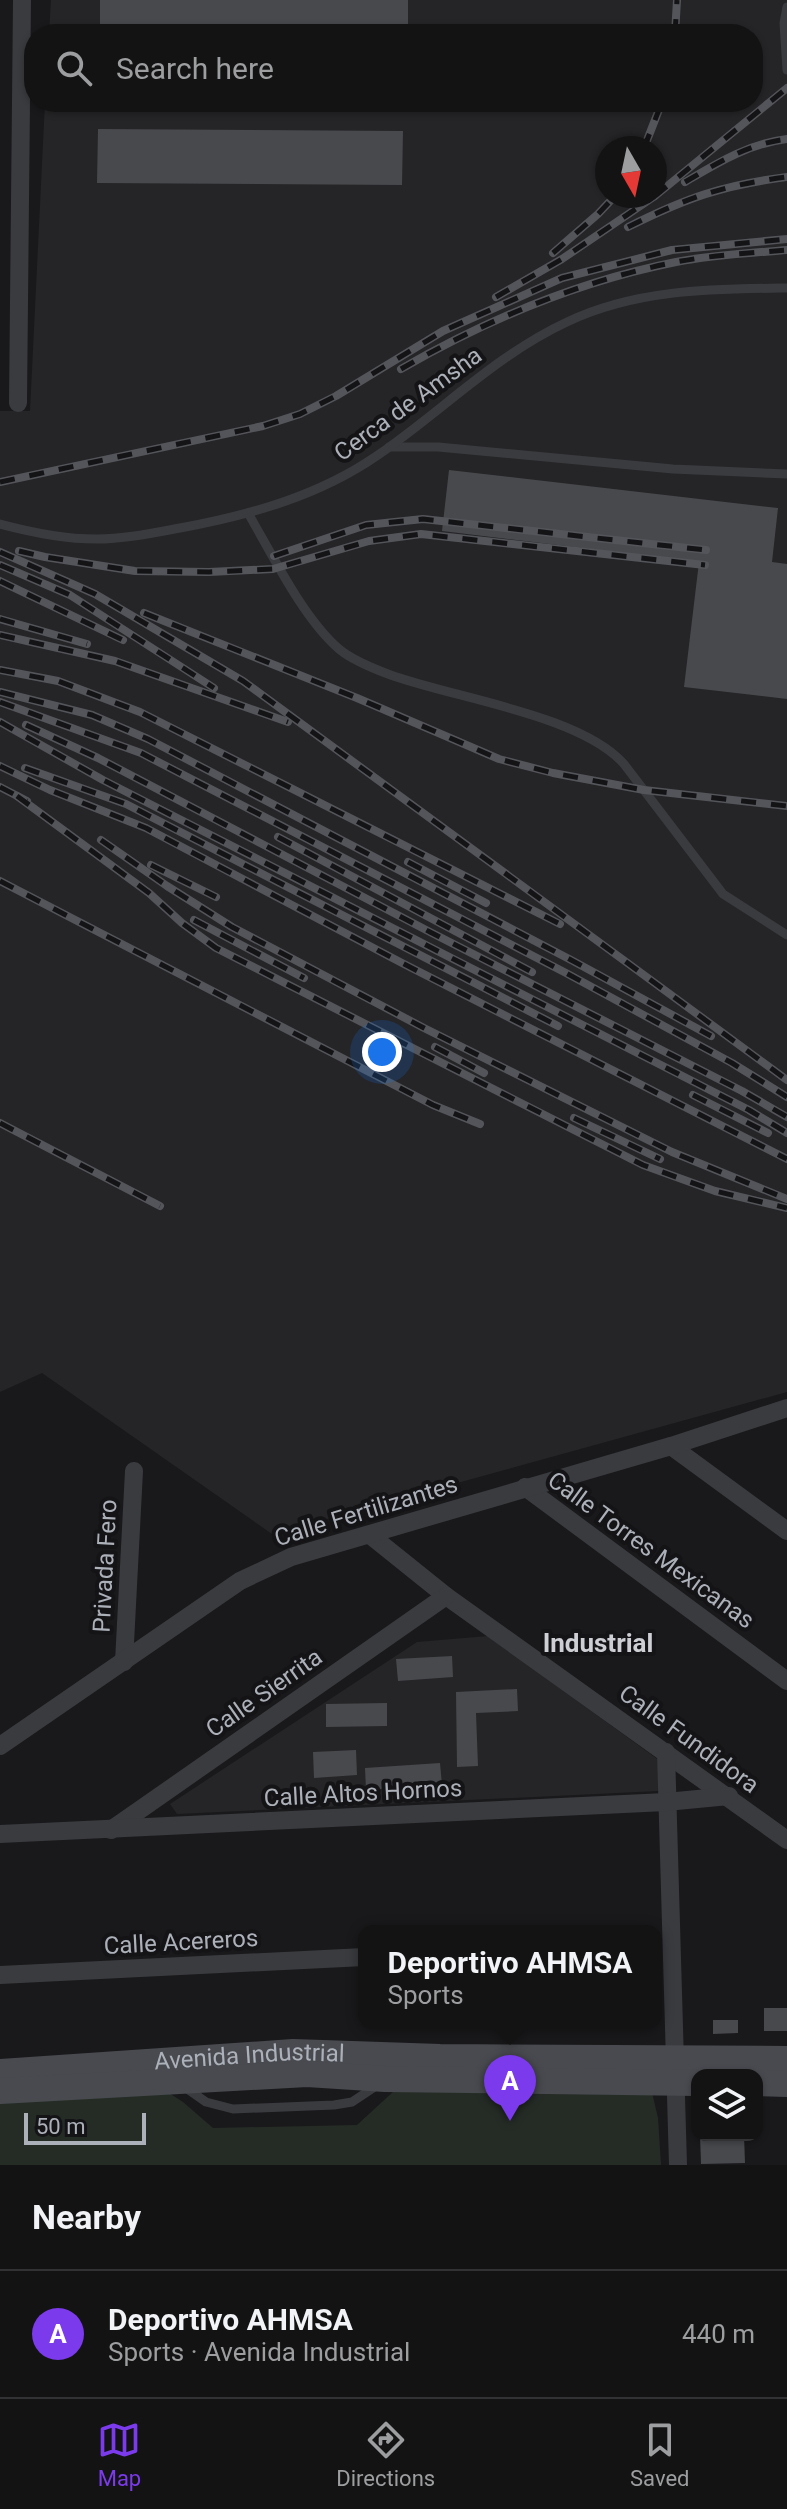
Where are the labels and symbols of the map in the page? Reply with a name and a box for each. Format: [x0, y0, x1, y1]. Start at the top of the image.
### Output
north arrow [595, 136, 667, 208]
street label: Cerca de Amsha [329, 341, 487, 467]
your location [362, 1032, 402, 1072]
street label: Calle Torres Mexicanas [542, 1466, 760, 1634]
street label: Calle Fertilizantes [271, 1470, 461, 1552]
street label: Privada Fero [88, 1499, 122, 1633]
district label: Industrial [543, 1628, 653, 1658]
street label: Calle Sierrita [201, 1643, 327, 1743]
street label: Calle Fundidora [614, 1679, 764, 1799]
street label: Calle Altos Hornos [263, 1774, 463, 1812]
street label: Calle Acereros [103, 1924, 259, 1960]
street label: Avenida Industrial [153, 2038, 345, 2075]
pin: A [484, 2055, 536, 2121]
scale bar [24, 2109, 146, 2145]

